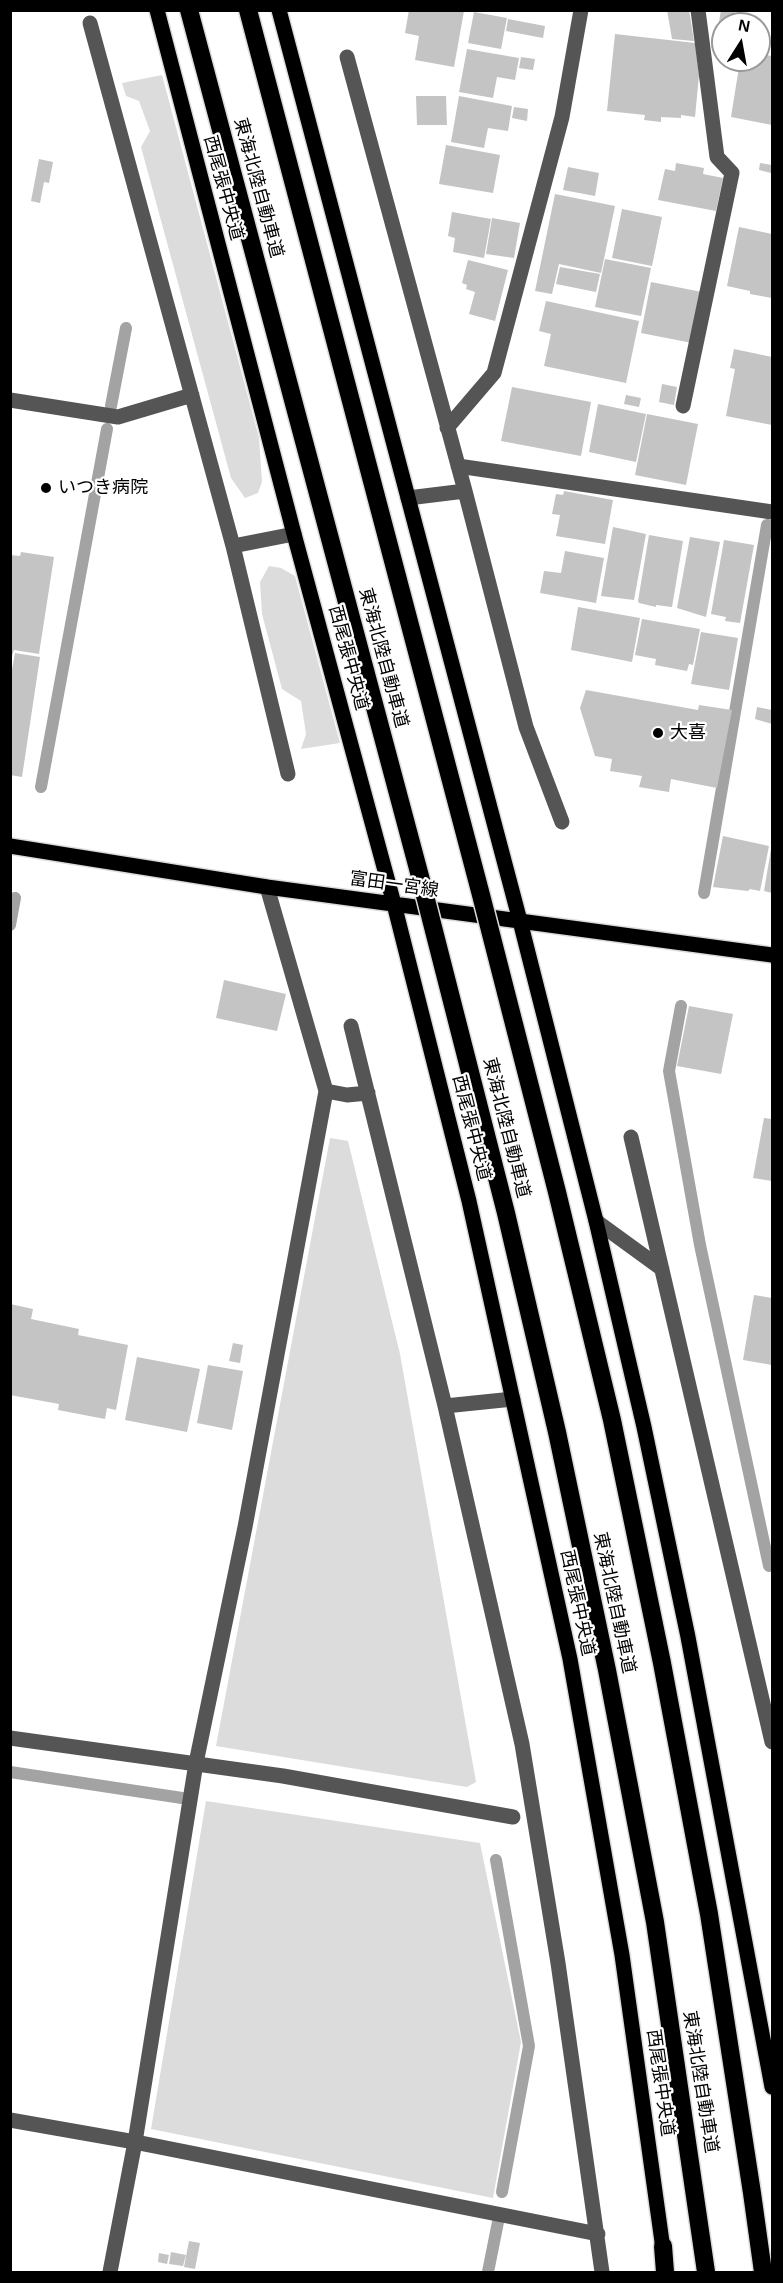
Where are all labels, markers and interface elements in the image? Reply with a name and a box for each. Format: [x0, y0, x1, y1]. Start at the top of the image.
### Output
north arrow [711, 12, 771, 72]
text: N [737, 16, 751, 35]
street label: 東海北陸自動車道 [229, 116, 287, 260]
street label: 西尾張中央道 [199, 133, 247, 243]
place label: いつき病院 [58, 477, 148, 499]
marker: いつき病院 [39, 481, 53, 495]
street label: 東海北陸自動車道 [354, 586, 412, 730]
street label: 西尾張中央道 [324, 603, 372, 713]
place label: 大喜 [670, 722, 706, 744]
marker: 大喜 [651, 726, 665, 740]
street label: 富田一宮線 [348, 868, 440, 902]
street label: 東海北陸自動車道 [478, 1056, 534, 1200]
street label: 西尾張中央道 [447, 1073, 495, 1183]
street label: 東海北陸自動車道 [588, 1530, 640, 1676]
street label: 西尾張中央道 [555, 1548, 599, 1658]
street label: 東海北陸自動車道 [678, 2009, 722, 2155]
street label: 西尾張中央道 [642, 2028, 678, 2138]

